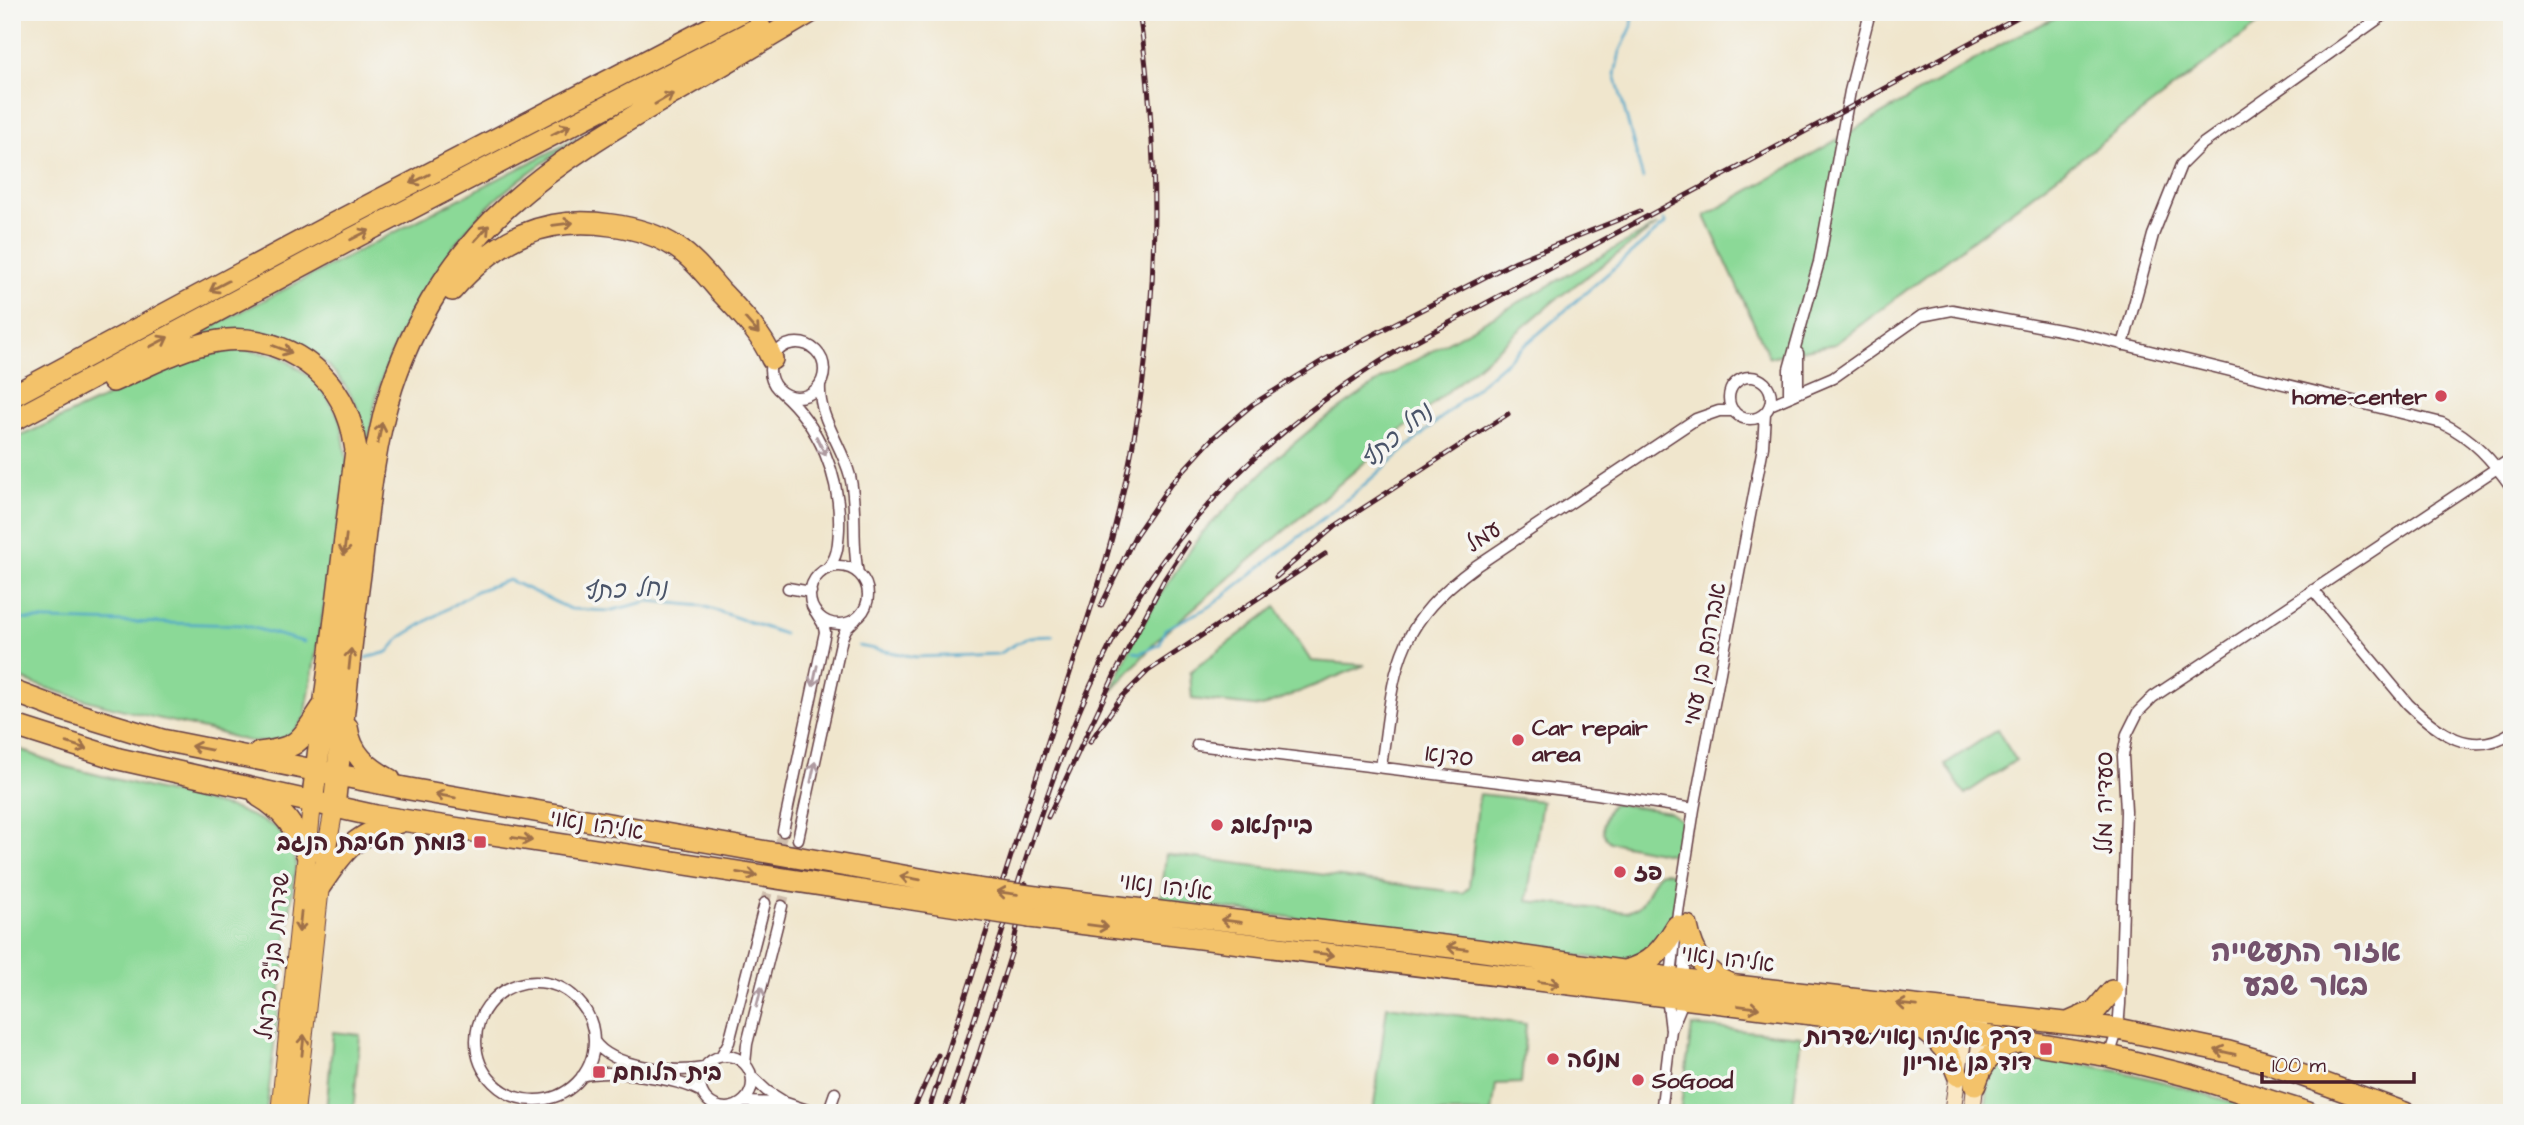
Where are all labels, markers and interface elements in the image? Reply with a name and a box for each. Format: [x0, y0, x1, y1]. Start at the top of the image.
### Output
one-way arrow [653, 92, 674, 105]
one-way arrow [551, 123, 571, 137]
one-way arrow [410, 173, 431, 187]
one-way arrow [551, 217, 574, 230]
one-way arrow [474, 224, 490, 242]
one-way arrow [349, 228, 369, 242]
one-way arrow [209, 279, 229, 293]
one-way arrow [744, 317, 760, 335]
one-way arrow [148, 335, 169, 348]
one-way arrow [271, 344, 292, 356]
place label: home-center [2292, 381, 2427, 413]
marker: home-center [2433, 388, 2449, 404]
water label: נחל כתף [1354, 394, 1441, 476]
one-way arrow [374, 423, 388, 445]
one-way arrow [814, 435, 828, 456]
street label: עמל [1459, 513, 1508, 561]
one-way arrow [339, 533, 352, 556]
water label: נחל כתף [582, 571, 670, 609]
street label: אברהם בן עמי [1675, 580, 1735, 729]
one-way arrow [344, 648, 357, 671]
one-way arrow [808, 664, 822, 687]
place label: Car repair area [1531, 712, 1648, 770]
marker: Car repair area [1510, 732, 1526, 748]
street label: סדנא [1422, 737, 1476, 775]
one-way arrow [190, 740, 213, 754]
one-way arrow [66, 741, 88, 753]
street label: סעדיה מלל [2089, 752, 2121, 854]
one-way arrow [806, 761, 820, 784]
one-way arrow [434, 789, 457, 802]
street label: אליהו נאוי [548, 802, 646, 848]
place label: בייקלאב [1230, 810, 1313, 842]
marker: בייקלאב [1209, 817, 1225, 833]
place label: צומת חטיבת הנגב [276, 827, 466, 859]
one-way arrow [510, 833, 533, 846]
marker: צומת חטיבת הנגב [472, 834, 488, 850]
place label: פז [1634, 857, 1663, 889]
marker: פז [1612, 864, 1628, 880]
street label: אליהו נאוי [1117, 865, 1215, 909]
one-way arrow [735, 868, 758, 881]
street label: שדרות בנ"צ כרמל [248, 871, 298, 1041]
one-way arrow [899, 871, 922, 884]
one-way arrow [996, 887, 1018, 900]
one-way arrow [293, 910, 306, 933]
one-way arrow [1221, 914, 1243, 927]
one-way arrow [1086, 919, 1109, 932]
district label: אזור התעשייה באר שבע [2211, 931, 2401, 1007]
street label: אליהו נאוי [1679, 937, 1777, 981]
one-way arrow [1446, 941, 1469, 954]
one-way arrow [1312, 948, 1335, 961]
one-way arrow [1538, 976, 1560, 989]
one-way arrow [753, 986, 766, 1009]
one-way arrow [1897, 998, 1919, 1011]
one-way arrow [1738, 1001, 1760, 1014]
place label: דרך אליהו נאוי/שדרות דוד בן גוריון [1803, 1021, 2032, 1079]
one-way arrow [296, 1034, 309, 1057]
marker: דרך אליהו נאוי/שדרות דוד בן גוריון [2038, 1041, 2054, 1057]
scale bar [2262, 1041, 2414, 1085]
place label: מנטה [1567, 1044, 1621, 1076]
one-way arrow [2214, 1045, 2237, 1058]
marker: מנטה [1545, 1051, 1561, 1067]
text: 100 m [2272, 1051, 2327, 1080]
place label: בית הלוחם [613, 1057, 722, 1089]
marker: בית הלוחם [591, 1064, 607, 1080]
place label: SoGood [1651, 1065, 1734, 1097]
marker: SoGood [1630, 1072, 1646, 1088]

